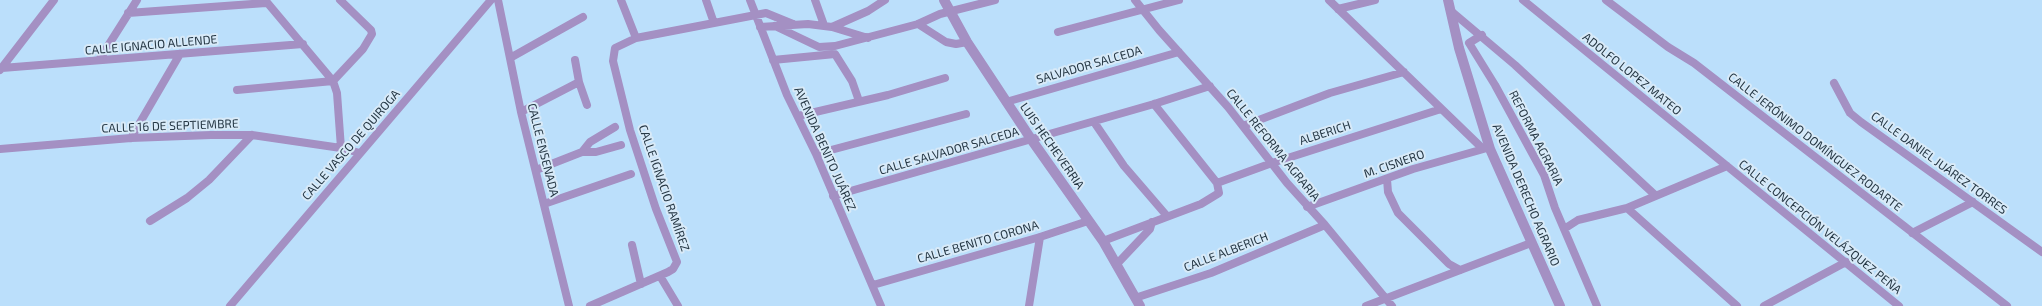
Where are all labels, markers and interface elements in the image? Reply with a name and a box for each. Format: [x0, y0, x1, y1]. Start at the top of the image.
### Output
street label: ADOLFO LOPEZ MATEO [1580, 30, 1684, 118]
street label: CALLE IGNACIO ALLENDE [84, 32, 218, 58]
street label: SALVADOR SALCEDA [1035, 43, 1143, 87]
street label: CALLE JERÓNIMO DOMÍNGUEZ RODARTE [1725, 70, 1905, 214]
street label: AVENIDA BENITO JUÁREZ [791, 85, 859, 213]
street label: CALLE REFORMA AGRARIA [1223, 86, 1323, 204]
street label: CALLE VASCO DE QUIROGA [299, 87, 403, 203]
street label: REFORMA AGRARIA [1506, 88, 1566, 188]
street label: LUIS HECHEVERRIA [1017, 100, 1087, 192]
street label: CALLE ENSENADA [524, 102, 562, 198]
street label: CALLE DANIEL JUÁREZ TORRES [1868, 109, 2010, 217]
street label: CALLE 16 DE SEPTIEMBRE [101, 116, 239, 136]
street label: ALBERICH [1297, 118, 1353, 148]
street label: AVENIDA DERECHO AGRARIO [1489, 122, 1563, 268]
street label: CALLE IGNACIO RAMÍREZ [636, 123, 692, 253]
street label: CALLE SALVADOR SALCEDA [877, 124, 1021, 178]
street label: M. CISNERO [1362, 147, 1426, 181]
street label: CALLE CONCEPCIÓN VELÁZQUEZ PEÑA [1736, 157, 1904, 297]
street label: CALLE BENITO CORONA [916, 218, 1040, 266]
street label: CALLE ALBERICH [1182, 229, 1270, 275]

